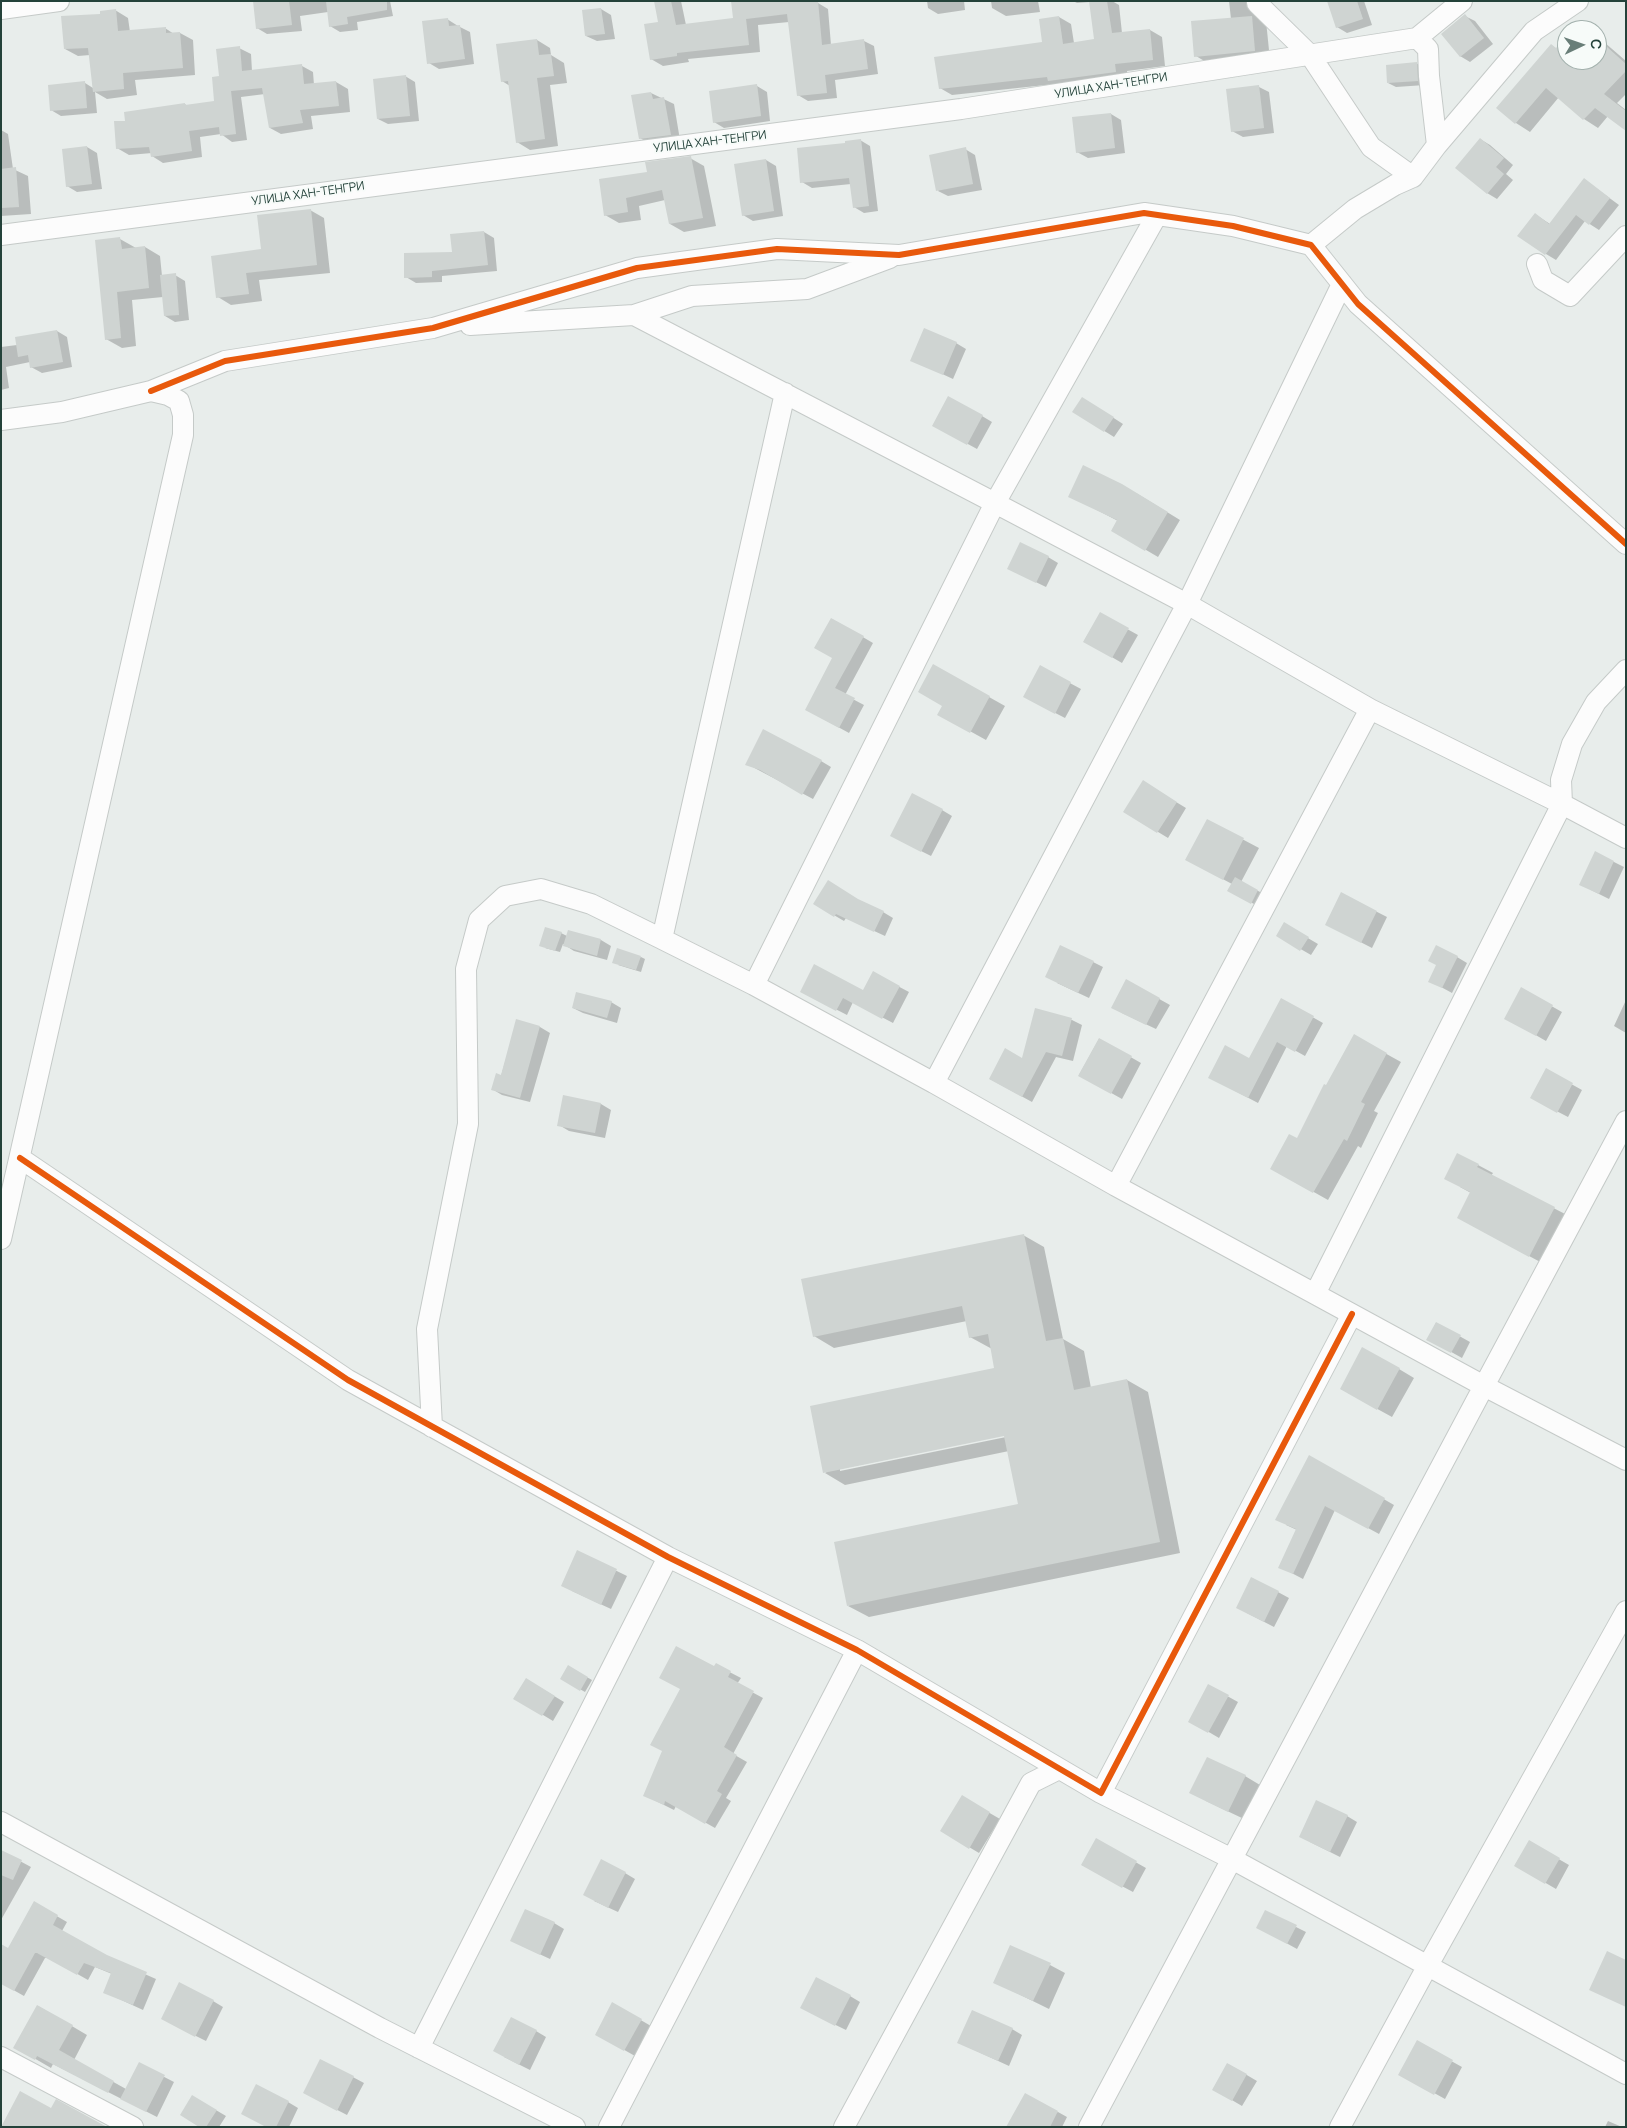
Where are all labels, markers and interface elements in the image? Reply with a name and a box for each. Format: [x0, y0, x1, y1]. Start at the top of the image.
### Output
north arrow [1557, 20, 1607, 70]
text: С [1587, 39, 1606, 50]
street label: УЛИЦА ХАН-ТЕНГРИ [1054, 70, 1168, 102]
street label: УЛИЦА ХАН-ТЕНГРИ [653, 128, 767, 156]
street label: УЛИЦА ХАН-ТЕНГРИ [251, 179, 365, 209]

